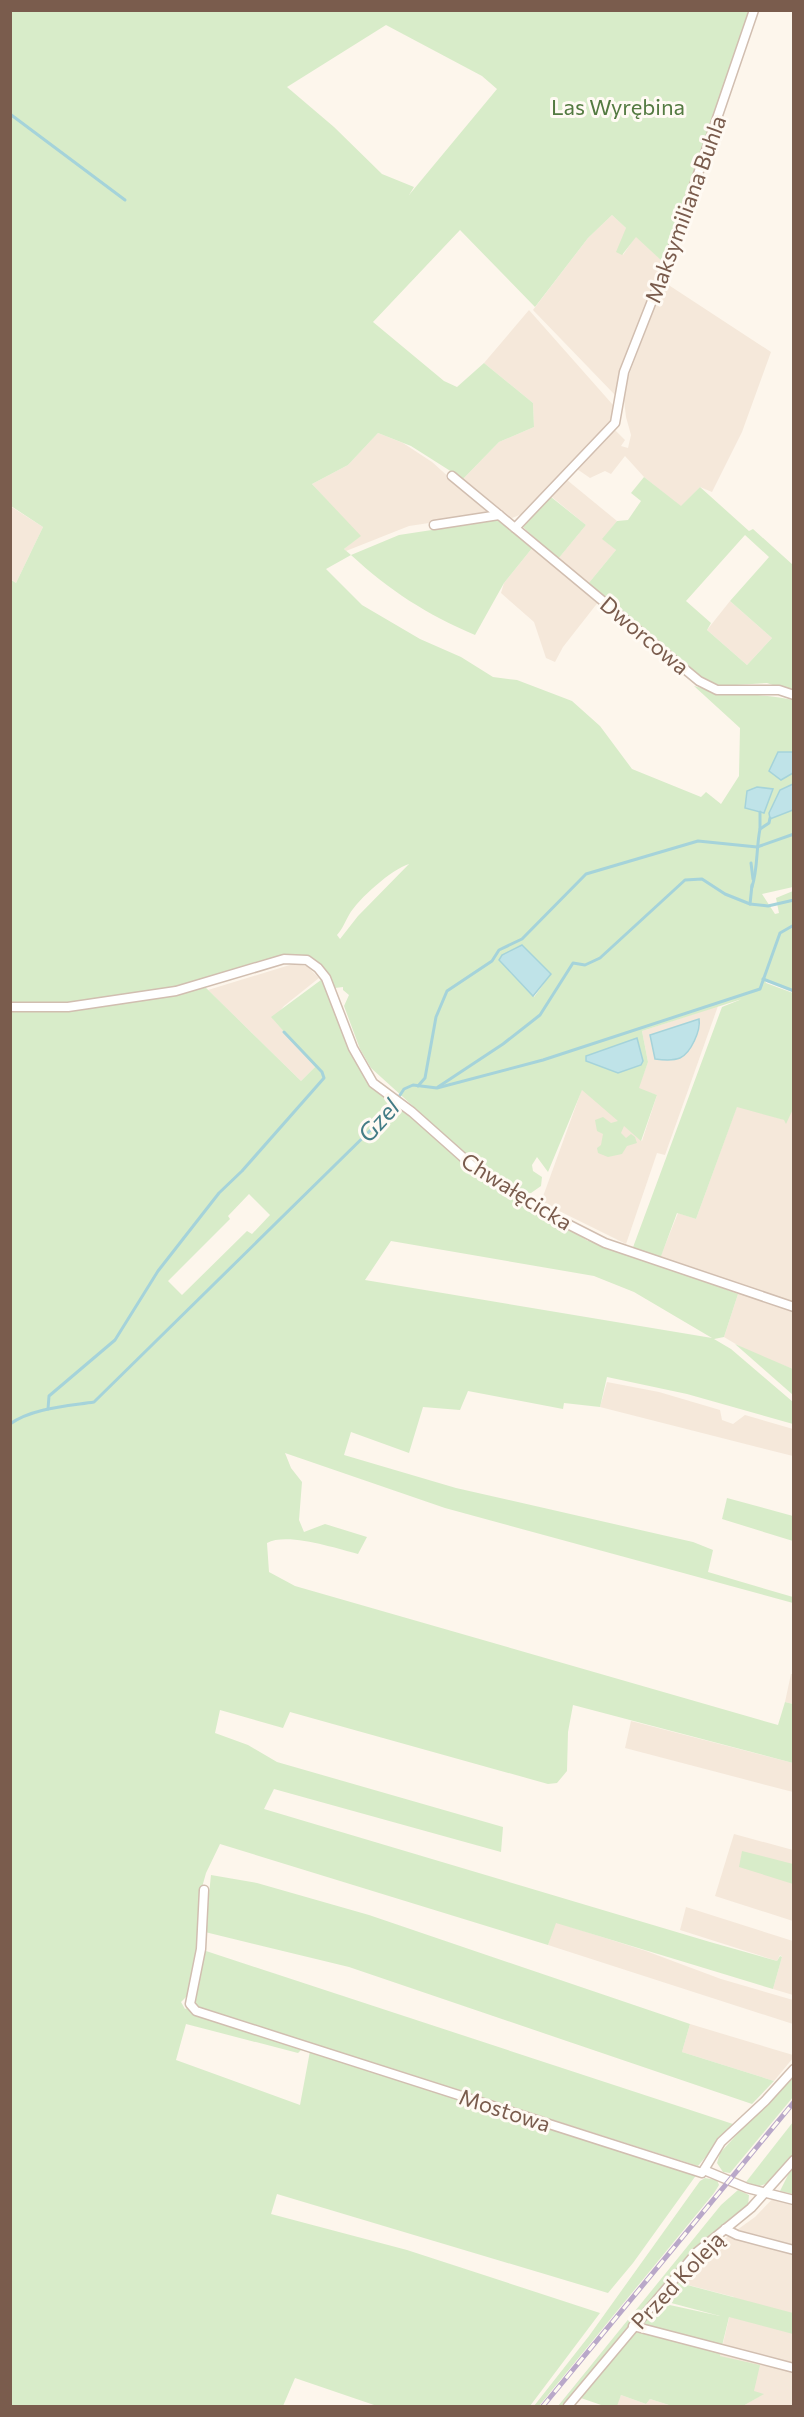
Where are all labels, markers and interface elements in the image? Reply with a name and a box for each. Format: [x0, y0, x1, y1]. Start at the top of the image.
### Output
park label: Las Wyrębina [551, 93, 685, 120]
street label: Maksymiliana Buhla [639, 112, 731, 306]
street label: Dworcowa [595, 590, 695, 680]
water label: Gzel [351, 1092, 406, 1148]
street label: Chwałęcicka [457, 1146, 577, 1236]
street label: Mostowa [456, 2083, 554, 2137]
street label: Przed Koleją [625, 2226, 729, 2334]

